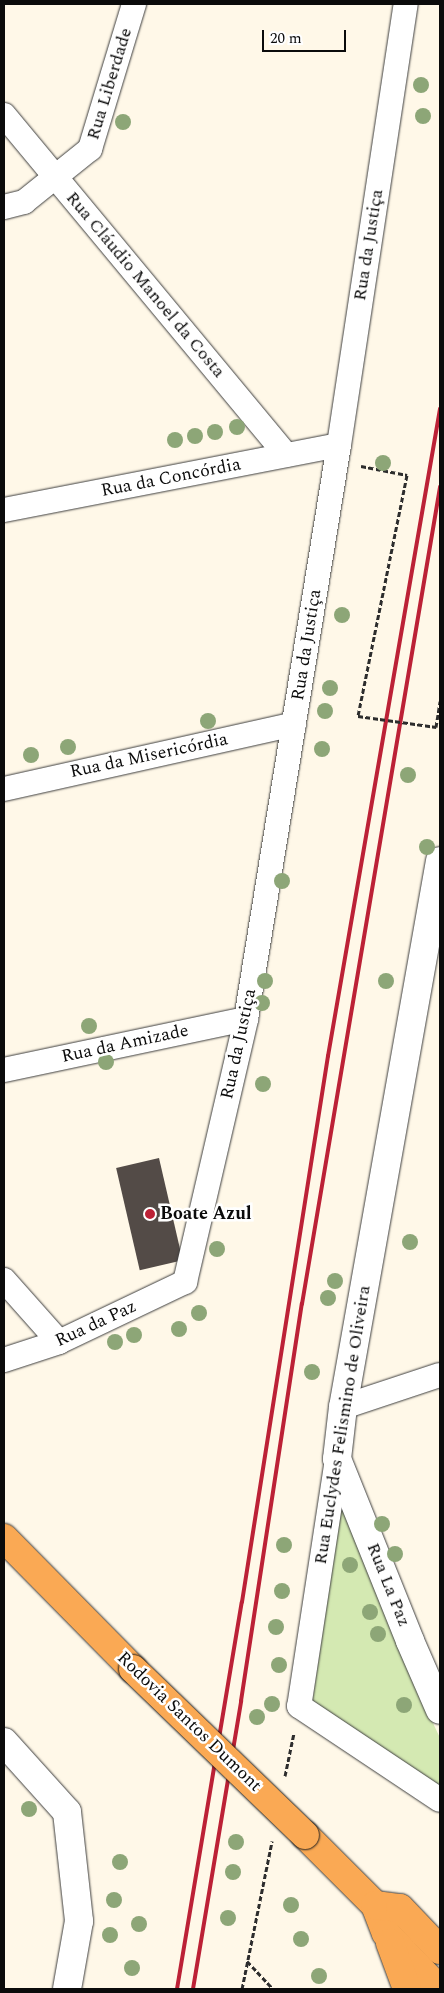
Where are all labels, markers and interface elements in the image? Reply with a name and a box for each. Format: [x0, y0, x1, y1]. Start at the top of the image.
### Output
scale bar [264, 20, 348, 52]
street label: Rua Liberdade [83, 25, 137, 143]
text: 20 m [270, 27, 302, 50]
street label: Rua Cláudio Manoel da Costa [61, 188, 229, 382]
street label: Rua da Justiça [350, 188, 388, 302]
street label: Rua da Concórdia [99, 454, 243, 502]
street label: Rua da Justiça [288, 588, 326, 702]
street label: Rua da Misericórdia [68, 729, 230, 783]
street label: Rua da Justiça [217, 987, 261, 1101]
street label: Rua da Amizade [59, 1020, 191, 1068]
place label: Boate Azul [160, 1203, 252, 1225]
marker: Boate Azul [144, 1208, 156, 1220]
street label: Rua Euclydes Felismino de Oliveira [310, 1284, 376, 1566]
street label: Rua da Paz [52, 1296, 140, 1352]
street label: Rua La Paz [361, 1540, 415, 1630]
street label: Rodovia Santos Dumont [112, 1647, 266, 1797]

